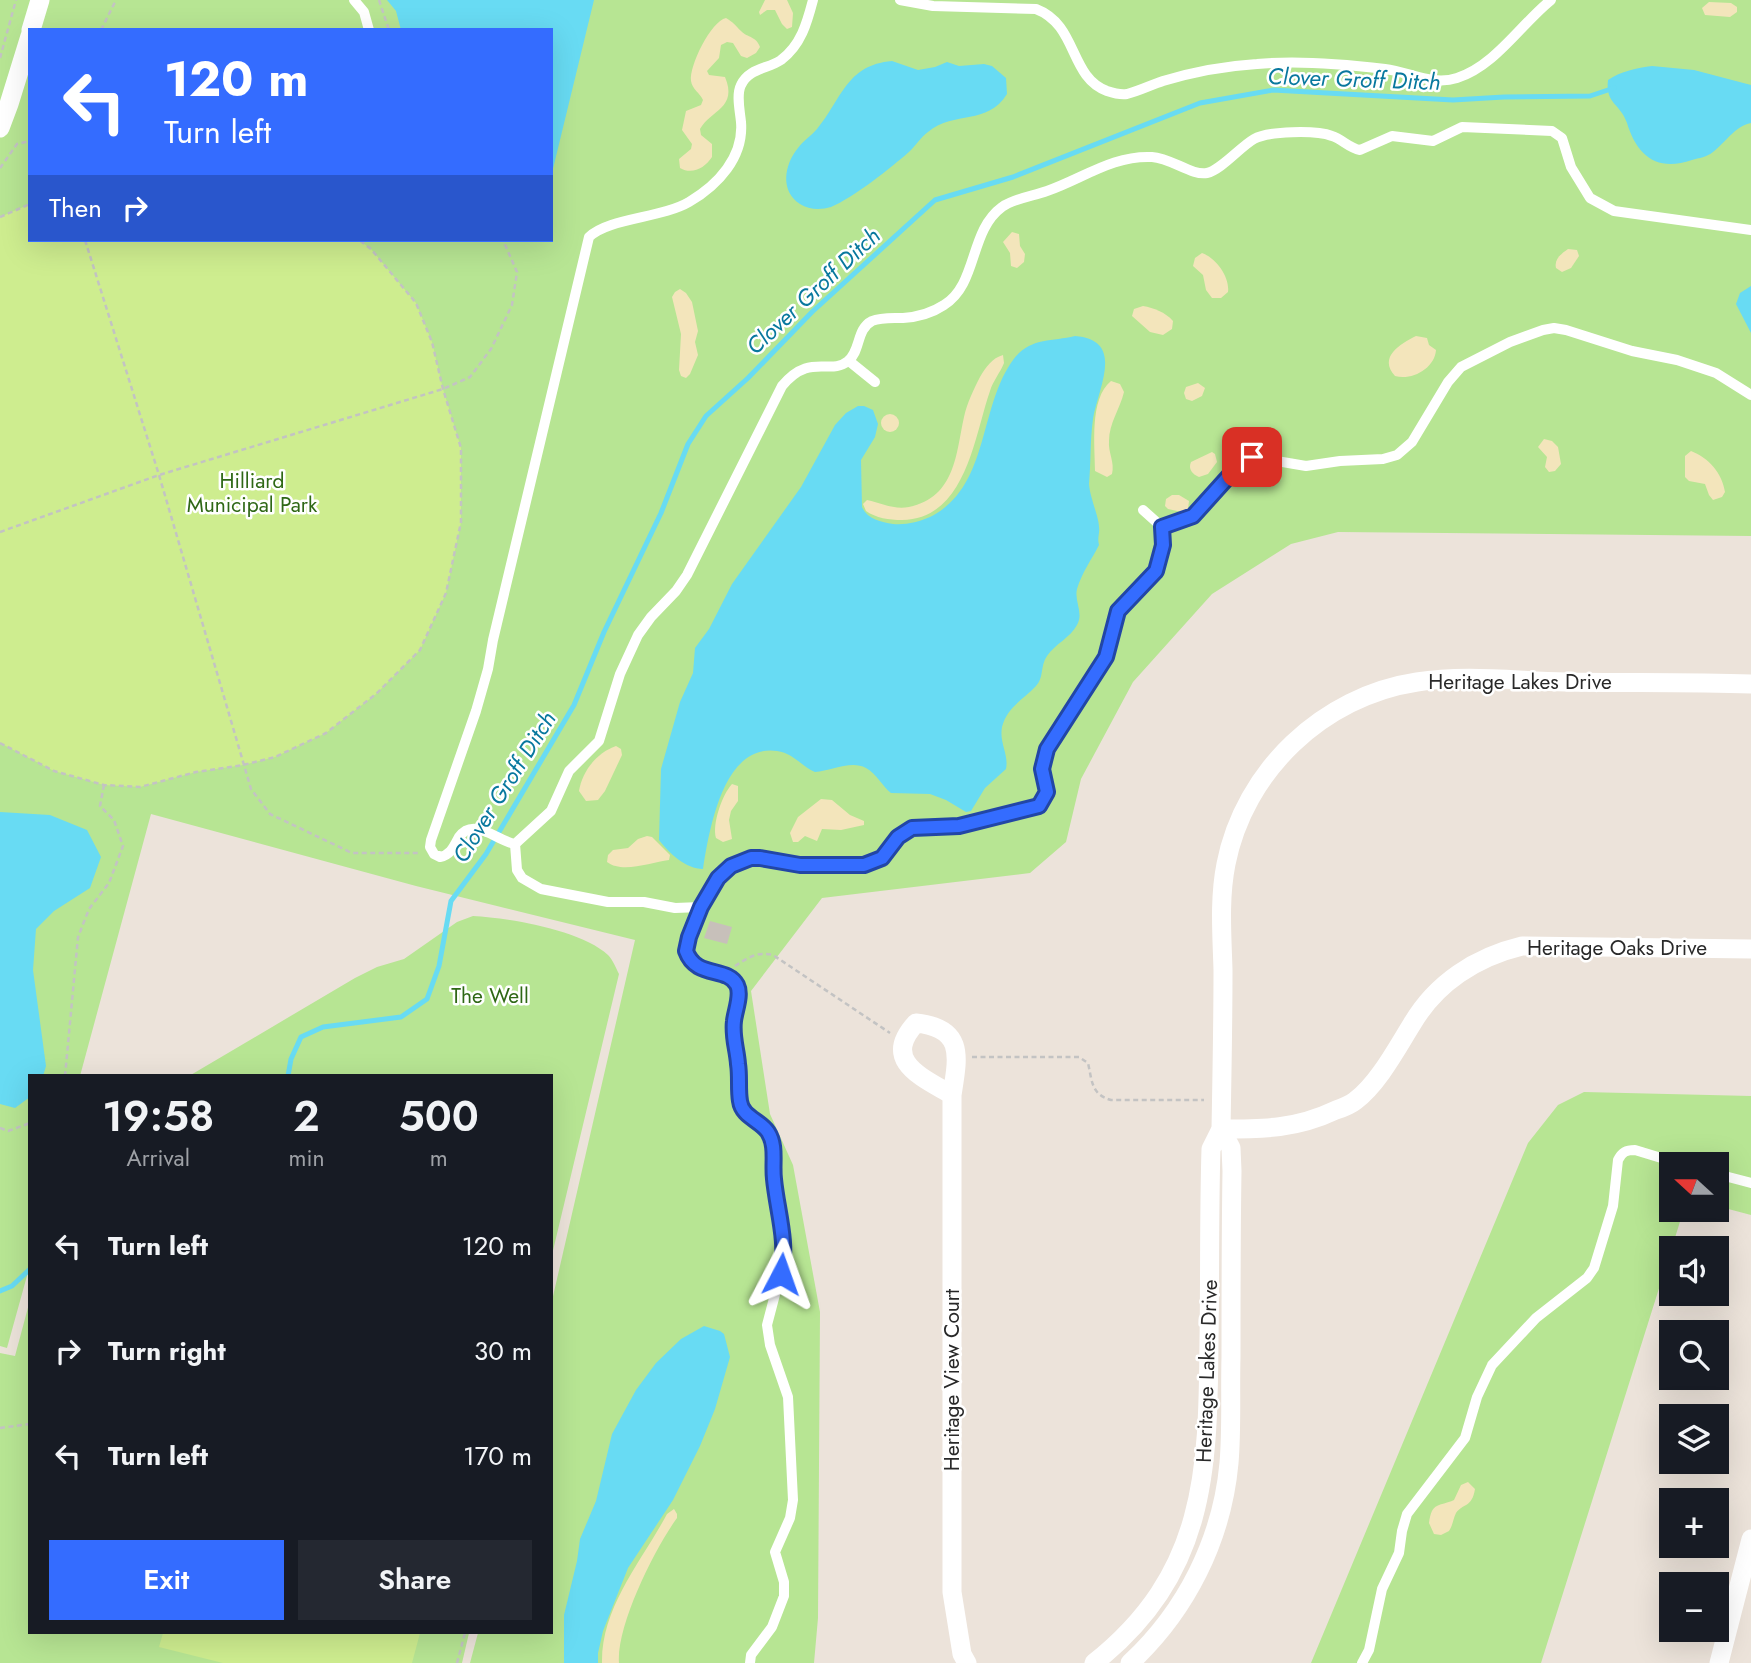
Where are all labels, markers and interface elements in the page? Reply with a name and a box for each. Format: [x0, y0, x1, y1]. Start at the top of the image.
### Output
text: 120 m [164, 44, 308, 114]
icon: left [49, 56, 140, 147]
water label: Clover Groff Ditch [1267, 59, 1441, 99]
text: Turn left [164, 109, 271, 155]
text: Then [49, 189, 102, 227]
icon: right [116, 189, 154, 227]
water label: Clover Groff Ditch [738, 220, 888, 362]
pin [1222, 427, 1282, 487]
icon: arrive [1233, 438, 1271, 476]
park label: Hilliard Municipal Park [187, 466, 318, 520]
street label: Heritage Lakes Drive [1428, 667, 1612, 697]
water label: Clover Groff Ditch [444, 705, 564, 869]
street label: Heritage Oaks Drive [1527, 933, 1707, 963]
park label: The Well [451, 981, 529, 1011]
text: 19:58 [102, 1086, 214, 1147]
text: 2 [293, 1086, 320, 1147]
text: 500 [399, 1086, 479, 1147]
text: Arrival [127, 1141, 190, 1175]
text: min [289, 1141, 325, 1175]
text: m [430, 1141, 448, 1175]
north arrow [1659, 1152, 1729, 1222]
map controls [1659, 1152, 1729, 1642]
icon: left [49, 1227, 87, 1265]
text: Turn left [108, 1227, 208, 1265]
text: 120 m [462, 1227, 532, 1265]
button: sound [1659, 1236, 1729, 1306]
position arrow [744, 1237, 818, 1311]
street label: Heritage Lakes Drive [1189, 1279, 1225, 1463]
street label: Heritage View Court [937, 1289, 967, 1471]
button: search [1659, 1320, 1729, 1390]
icon: right [49, 1332, 87, 1370]
text: Turn right [108, 1332, 226, 1370]
text: 30 m [474, 1332, 532, 1370]
button: layers [1659, 1404, 1729, 1474]
icon: left [49, 1437, 87, 1475]
text: Turn left [108, 1437, 208, 1475]
text: 170 m [463, 1437, 532, 1475]
button: + [1659, 1488, 1729, 1558]
button: Exit [49, 1540, 284, 1620]
button: Share [298, 1540, 532, 1620]
button: − [1659, 1572, 1729, 1642]

